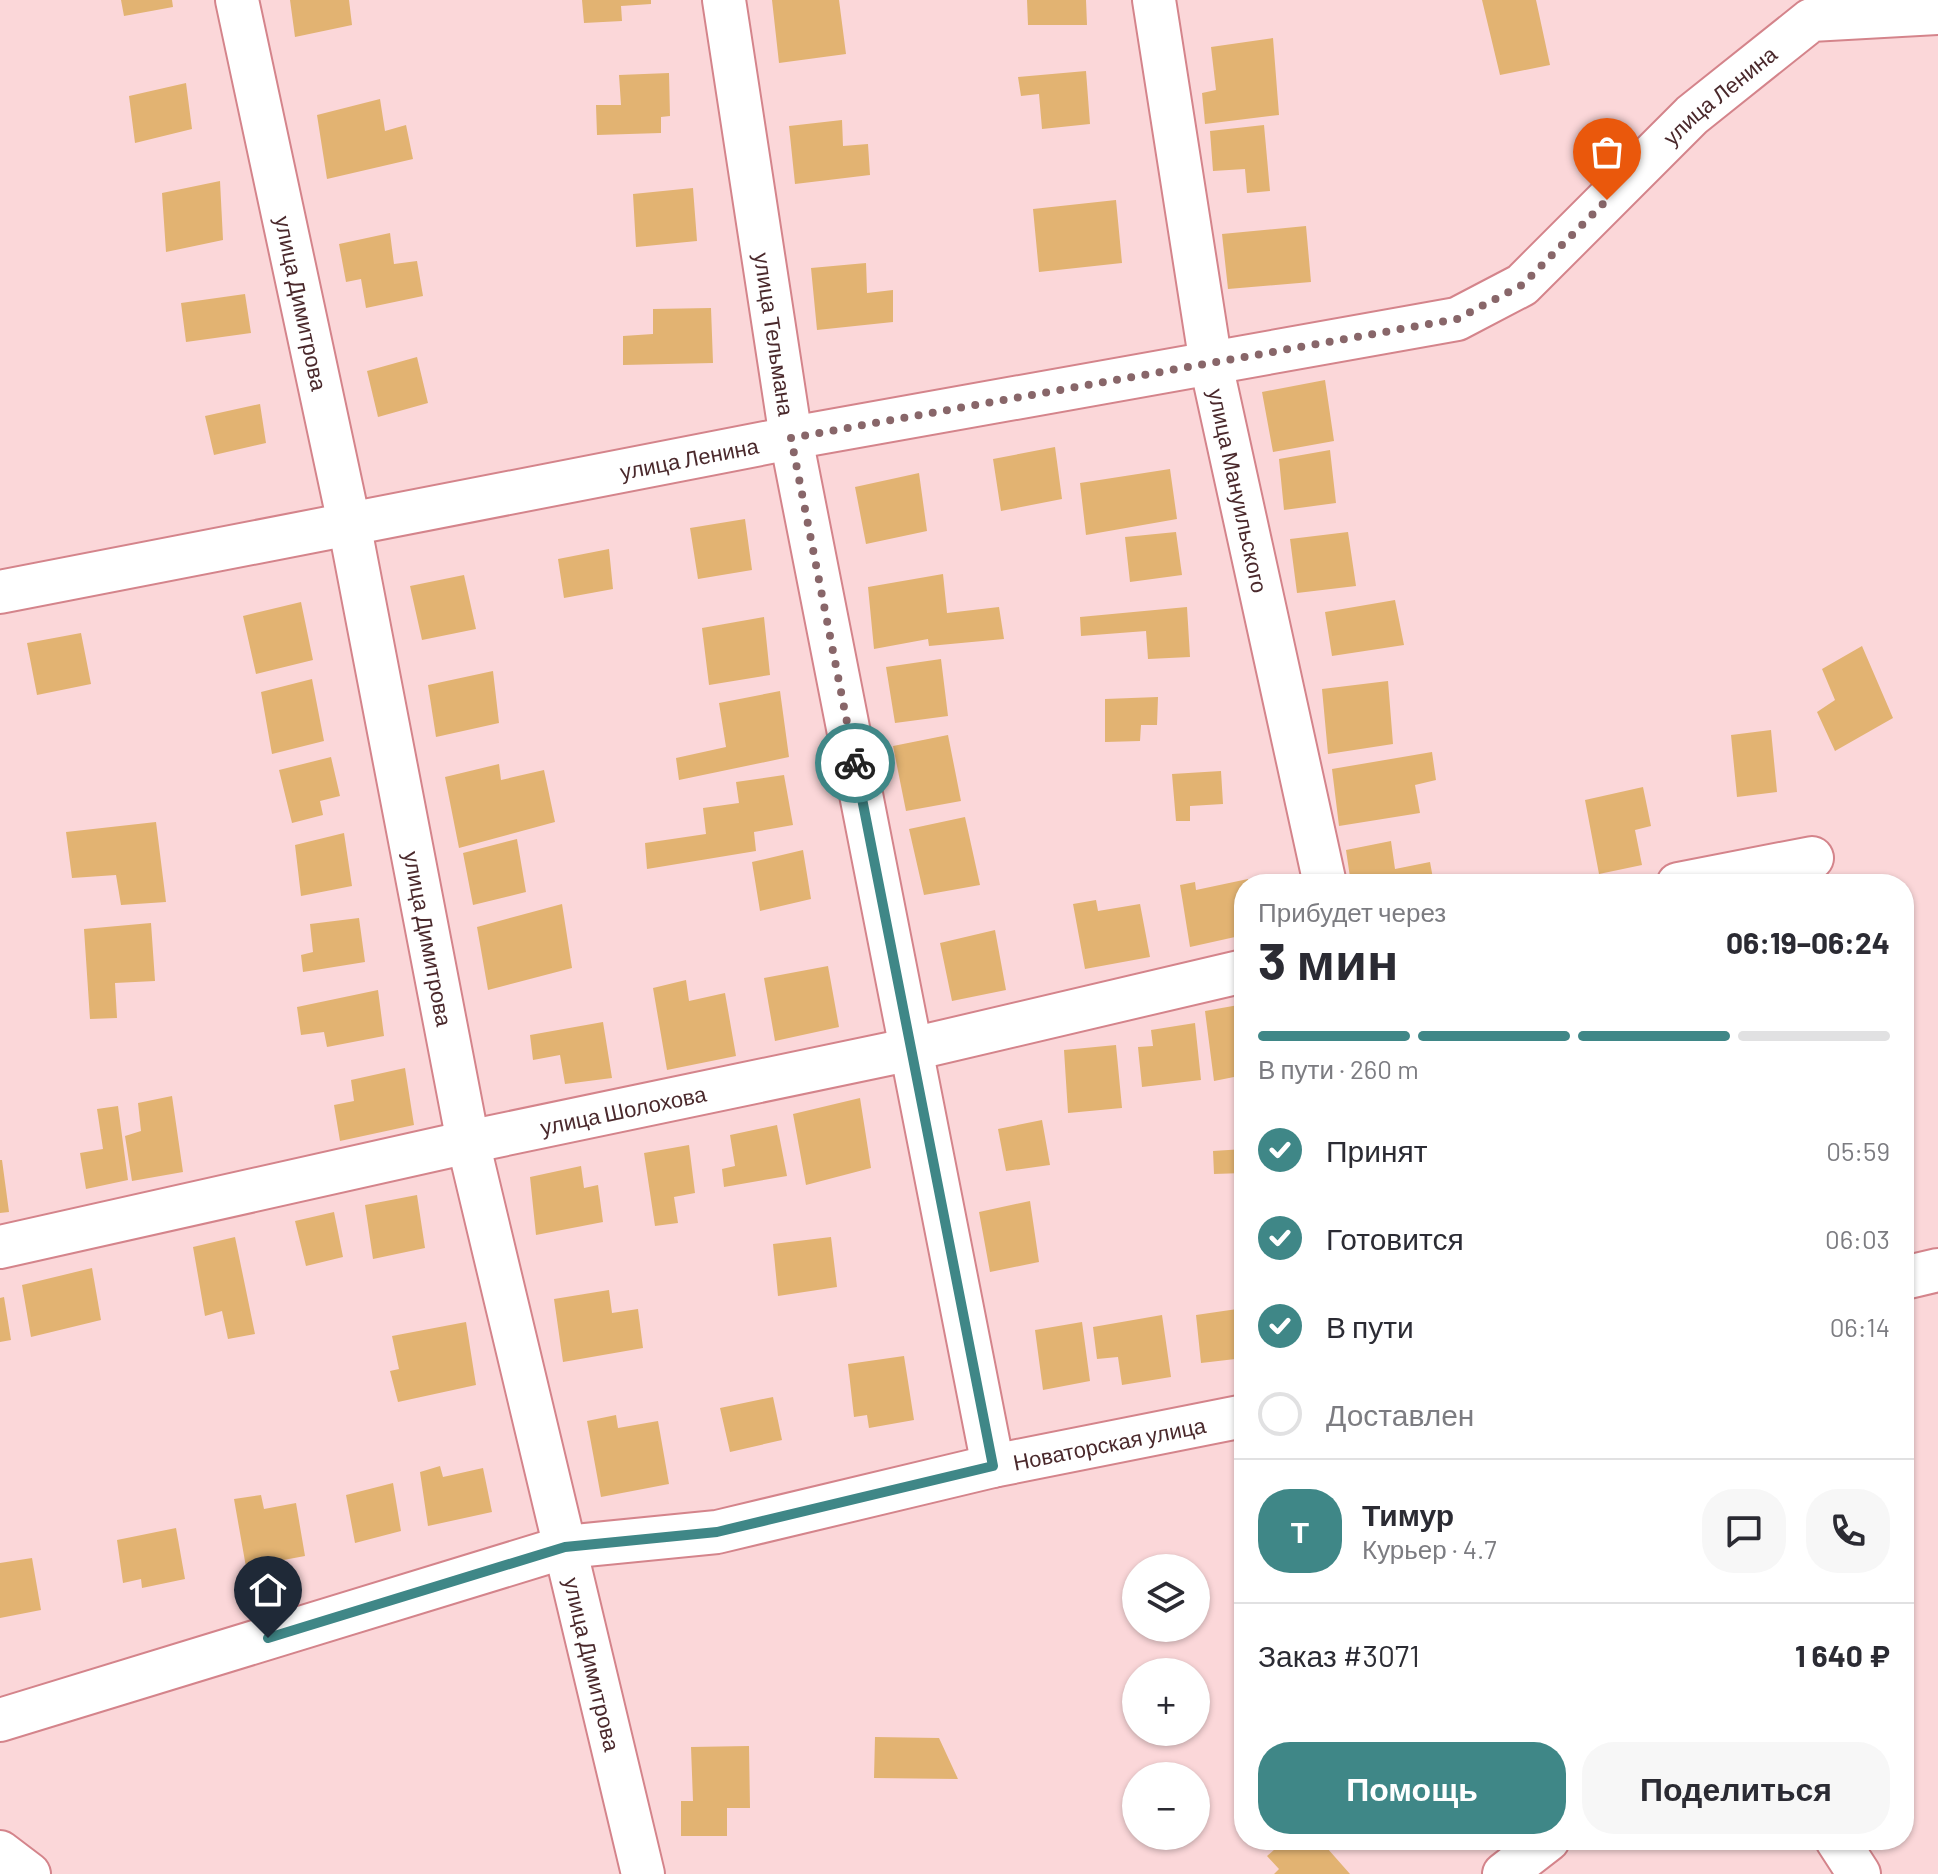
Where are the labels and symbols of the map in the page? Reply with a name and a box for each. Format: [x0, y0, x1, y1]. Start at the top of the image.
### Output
street label: улица Ленина [1657, 39, 1782, 151]
pin [1573, 118, 1641, 200]
street label: улица Димитрова [270, 213, 333, 394]
street label: улица Тельмана [749, 251, 801, 418]
street label: улица Мануильского [1203, 386, 1274, 595]
street label: улица Ленина [618, 432, 761, 485]
courier [815, 723, 895, 803]
street label: улица Димитрова [398, 849, 459, 1029]
street label: улица Шолохова [538, 1079, 709, 1141]
street label: Новаторская улица [1011, 1411, 1209, 1475]
pin [234, 1556, 302, 1638]
street label: улица Димитрова [559, 1575, 626, 1754]

